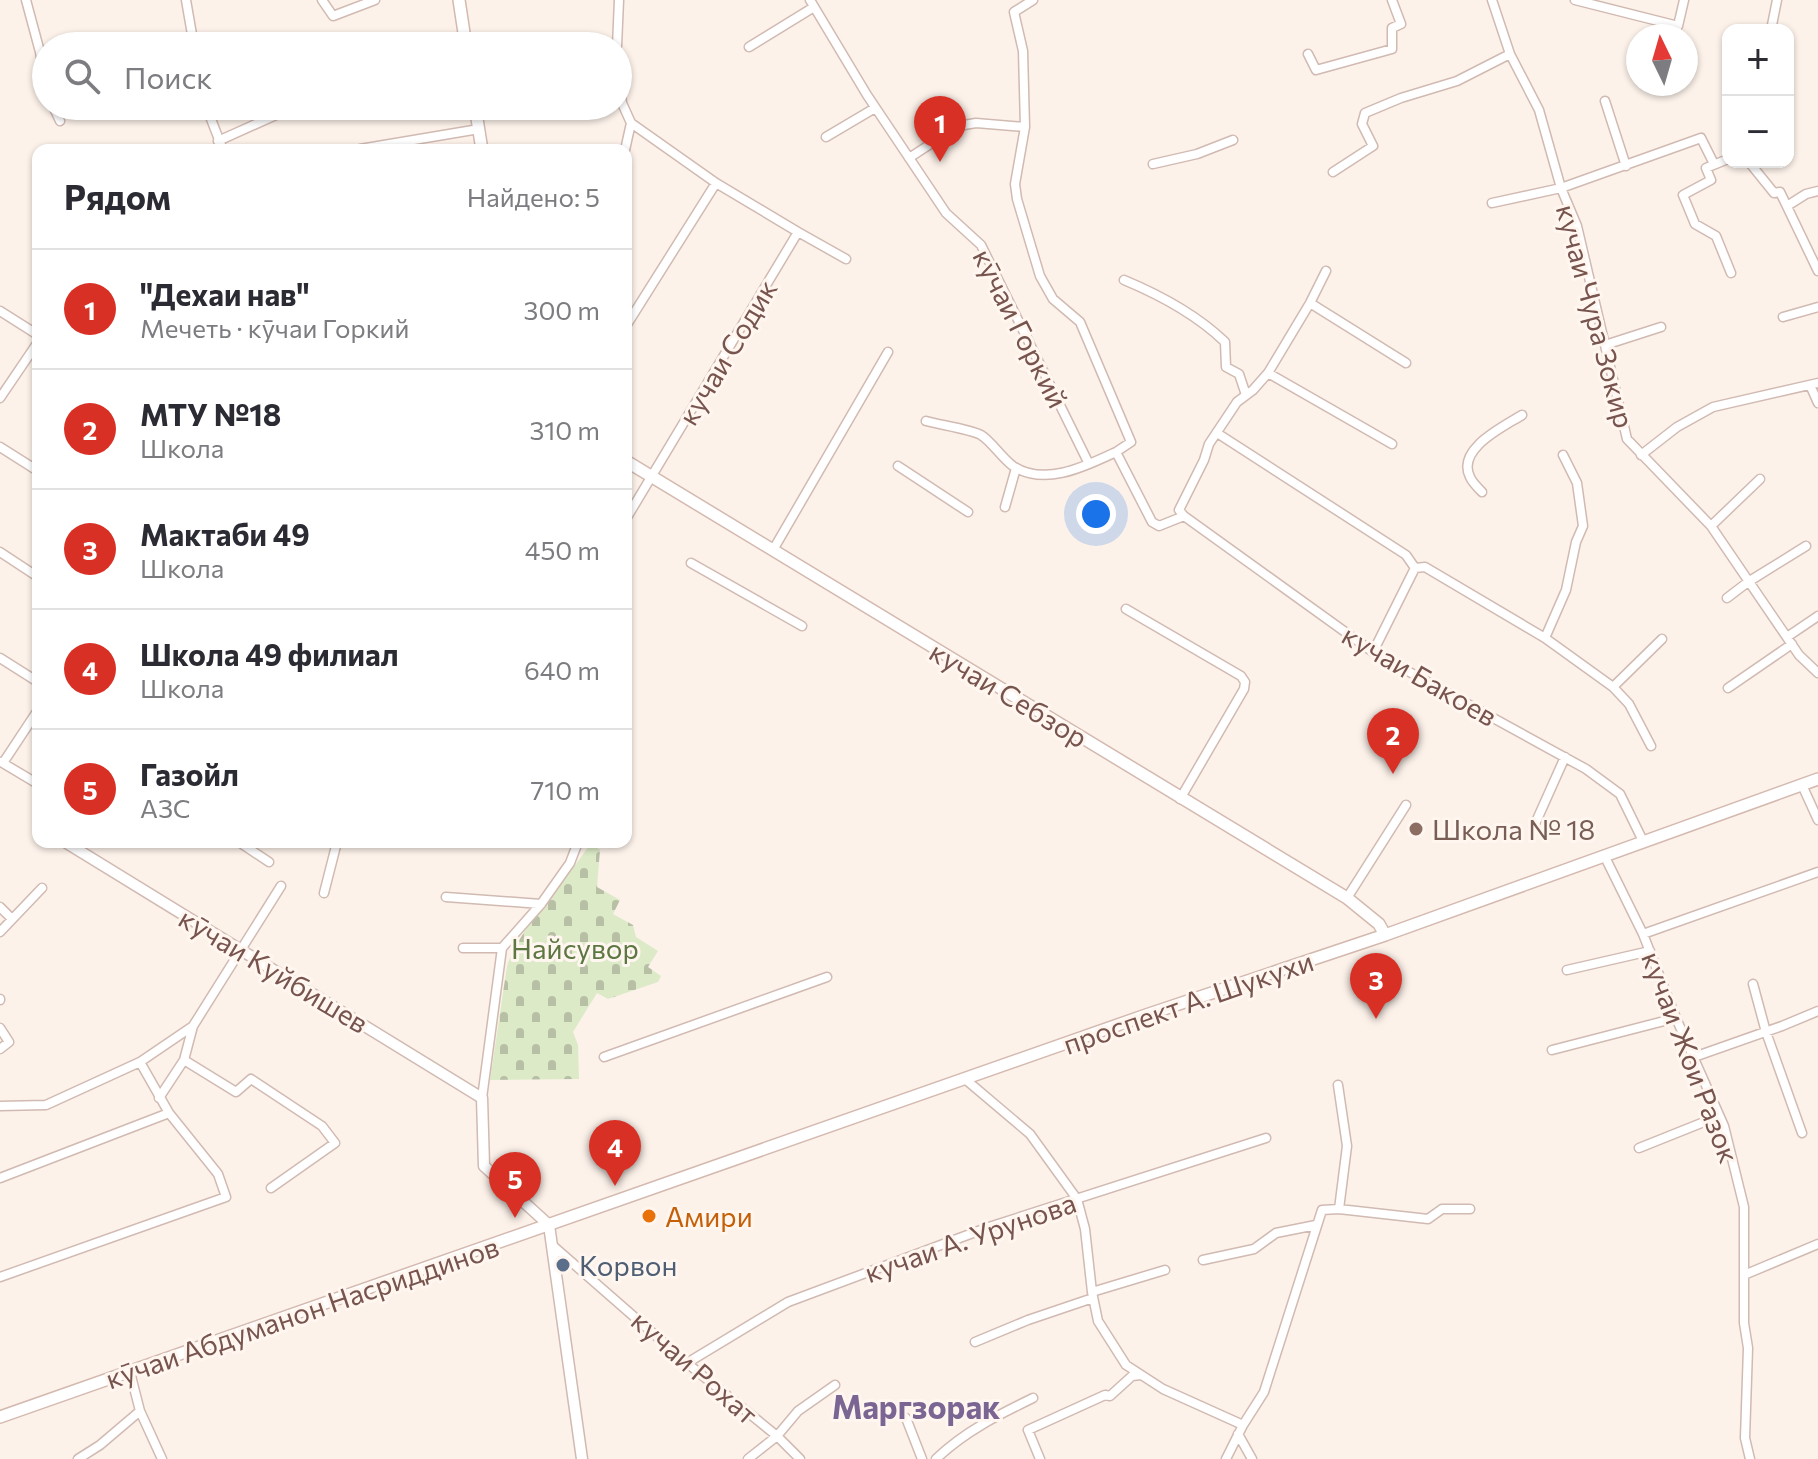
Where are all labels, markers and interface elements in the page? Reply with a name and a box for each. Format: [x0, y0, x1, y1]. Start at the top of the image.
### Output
north arrow [1626, 24, 1698, 96]
map controls [1722, 24, 1794, 168]
button: + [1722, 24, 1794, 96]
search box [32, 32, 632, 120]
icon: search [60, 54, 104, 98]
text: Поиск [124, 58, 212, 95]
pin: 1 [914, 96, 966, 162]
button: − [1722, 96, 1794, 168]
text: Рядом [64, 175, 171, 217]
text: Найдено: 5 [467, 181, 600, 212]
street label: кучаи Чура Зокир [1550, 200, 1642, 432]
street label: кӯчаи Горкий [966, 243, 1076, 413]
street label: кучаи Содик [670, 273, 784, 431]
text: "Дехаи нав" [140, 275, 310, 312]
text: 1 [84, 294, 96, 325]
text: 300 m [524, 294, 600, 325]
text: Мечеть · кӯчаи Горкий [140, 312, 409, 343]
text: МТУ №18 [140, 395, 281, 432]
text: 2 [83, 414, 97, 445]
text: 310 m [529, 414, 600, 445]
text: Школа [140, 432, 224, 463]
your location [1076, 494, 1116, 534]
text: Мактаби 49 [140, 515, 310, 552]
text: 3 [82, 534, 98, 565]
text: 450 m [525, 534, 600, 565]
text: Школа [140, 552, 224, 583]
street label: кучаи Бакоев [1337, 617, 1503, 733]
street label: кучаи Себзор [924, 634, 1094, 754]
text: Школа 49 филиал [140, 635, 399, 672]
text: 4 [82, 654, 98, 685]
text: 640 m [524, 654, 600, 685]
text: Школа [140, 672, 224, 703]
pin: 2 [1367, 708, 1419, 774]
text: Газойл [140, 755, 239, 792]
text: 5 [82, 774, 98, 805]
text: 710 m [531, 774, 600, 805]
text: АЗС [140, 792, 191, 823]
place label: Школа № 18 [1432, 812, 1595, 846]
marker: Школа № 18 [1407, 820, 1425, 838]
street label: кӯчаи Куйбишев [173, 900, 375, 1040]
park label: Найсувор [511, 931, 639, 965]
street label: проспект А. Шукухи [1058, 943, 1318, 1061]
street label: кучаи Жои Разок [1635, 946, 1747, 1168]
pin: 3 [1350, 953, 1402, 1019]
pin: 4 [589, 1120, 641, 1186]
pin: 5 [489, 1152, 541, 1218]
street label: кучаи А. Урунова [860, 1185, 1080, 1289]
place label: Амири [665, 1199, 753, 1233]
marker: Амири [640, 1207, 658, 1225]
street label: кӯчаи Абдуманон Насриддинов [101, 1229, 503, 1395]
place label: Корвон [579, 1248, 677, 1282]
marker: Корвон [554, 1256, 572, 1274]
street label: кучаи Рохат [625, 1303, 765, 1431]
district label: Маргзорак [832, 1386, 1000, 1426]

